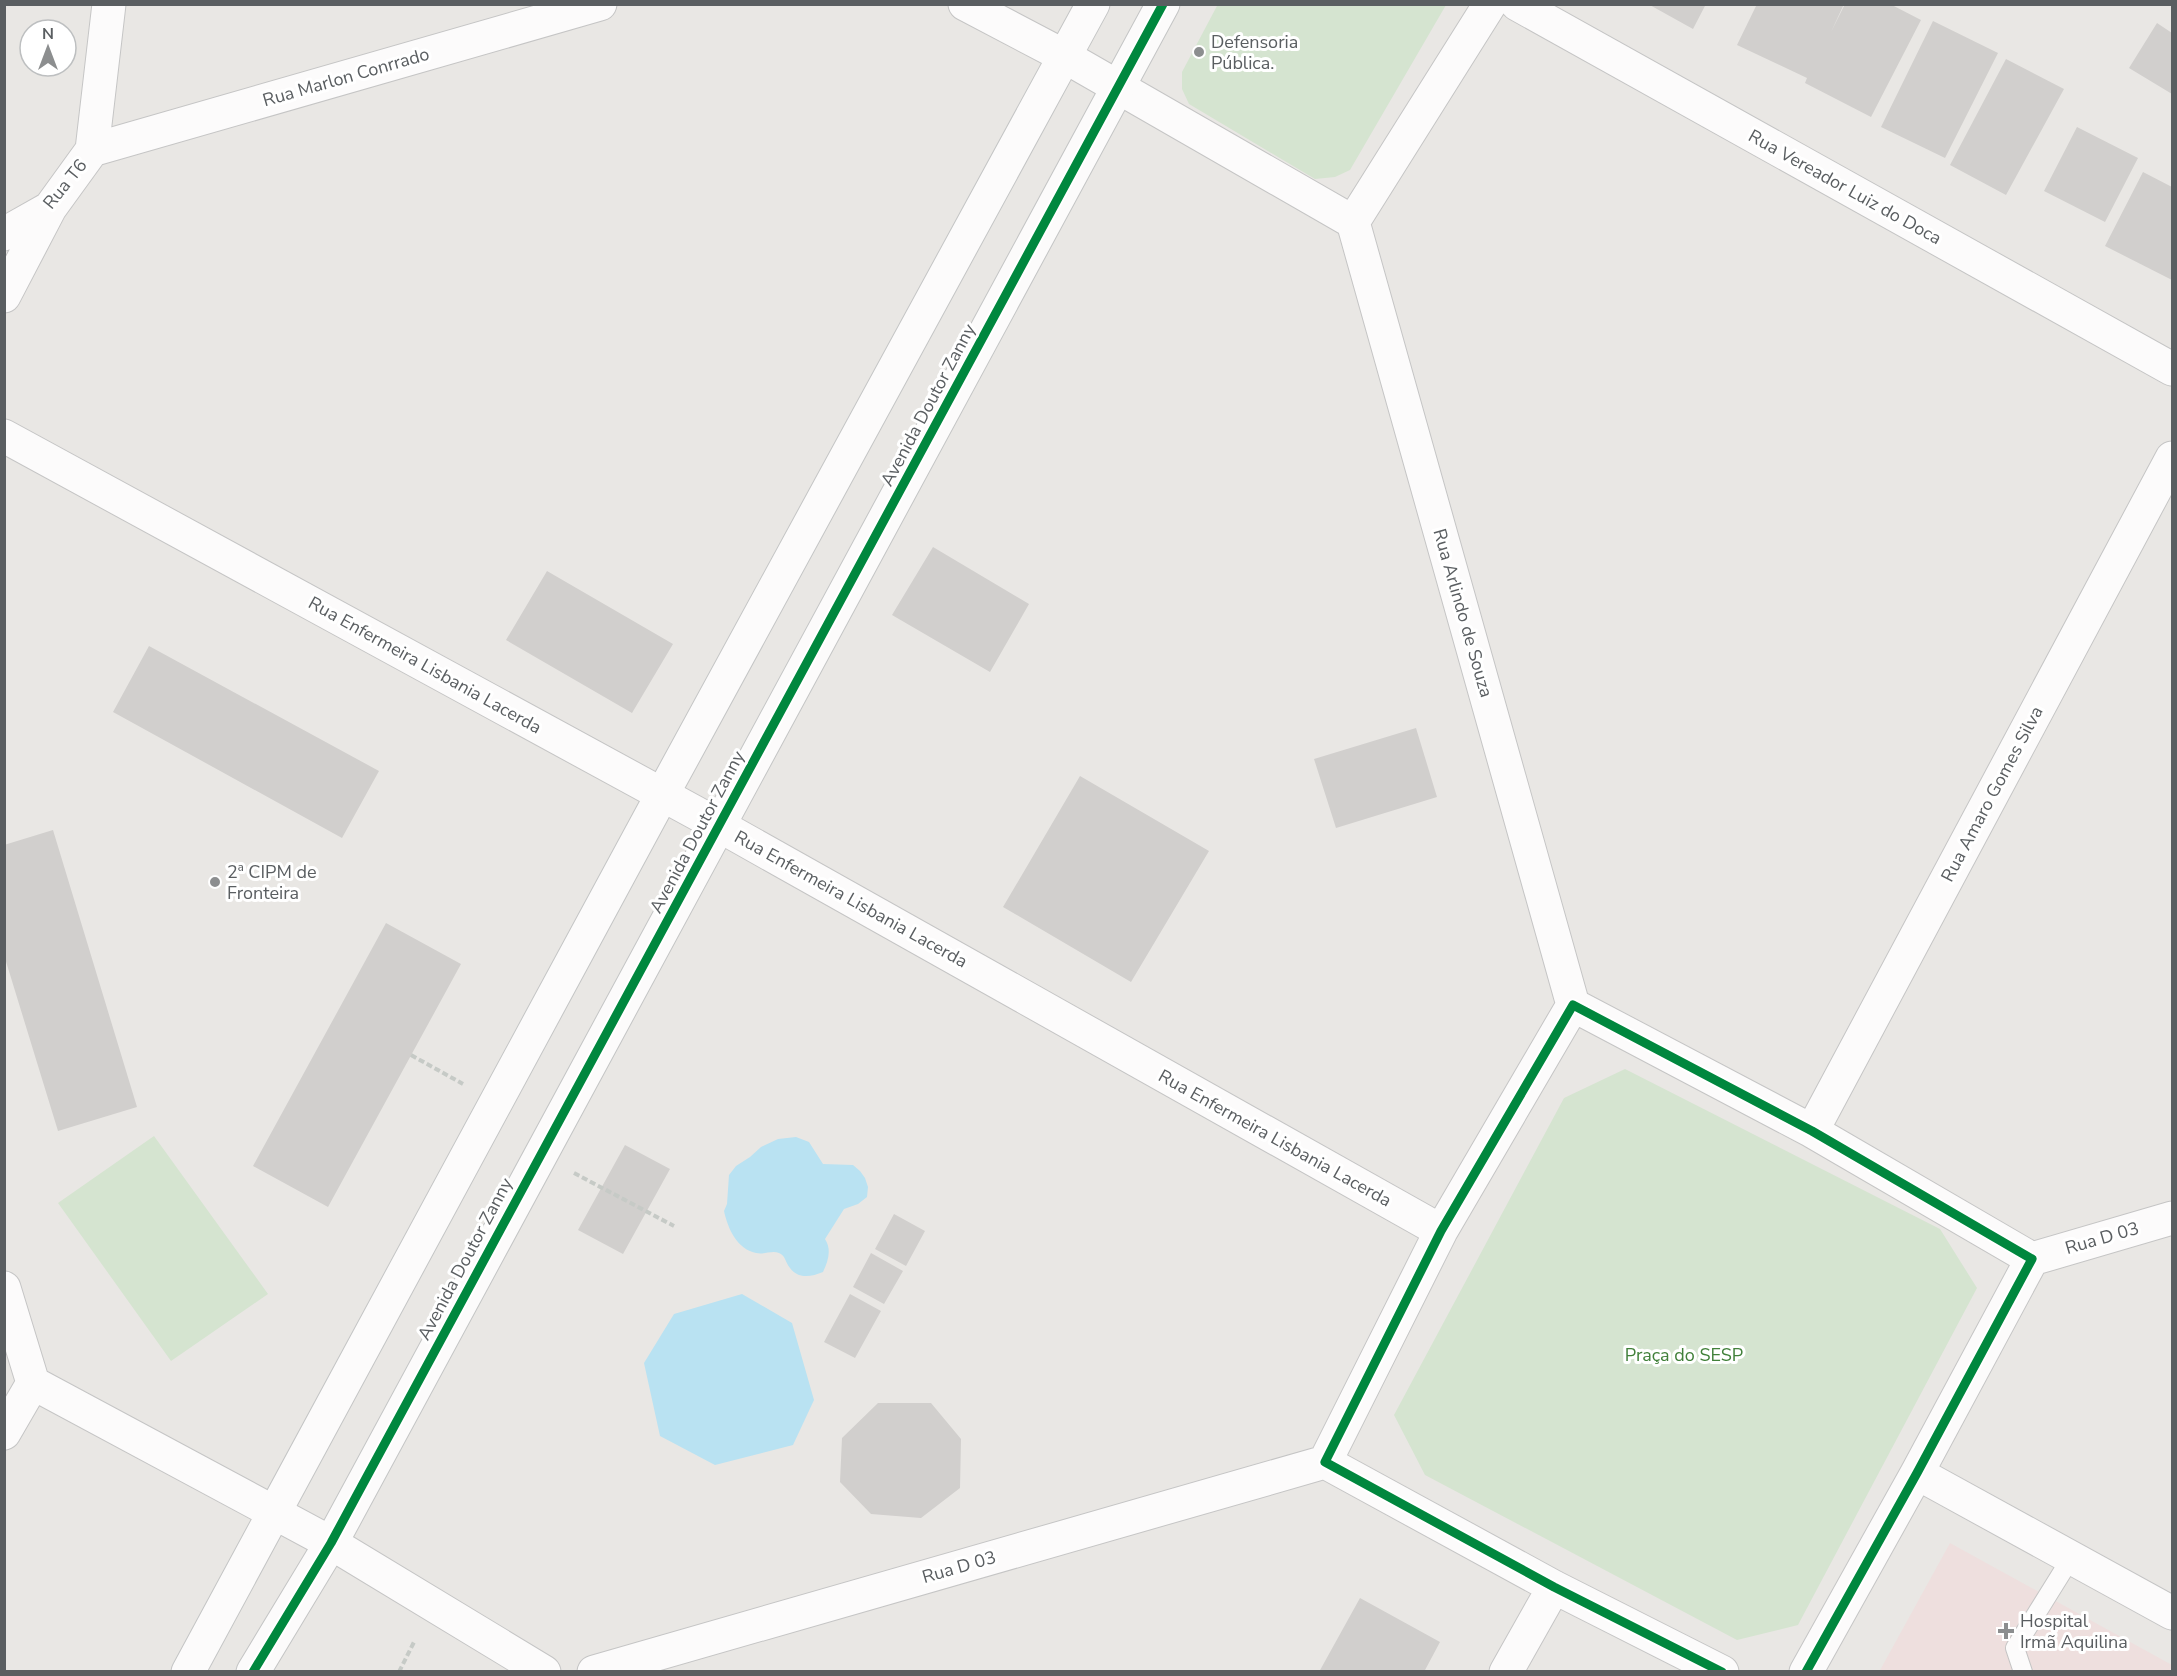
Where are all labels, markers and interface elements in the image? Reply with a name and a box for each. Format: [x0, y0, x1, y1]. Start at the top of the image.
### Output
north arrow [18, 18, 78, 78]
text: N [42, 23, 54, 45]
place label: Defensoria Pública. [1211, 30, 1298, 75]
street label: Rua Marlon Conrrado [260, 42, 432, 112]
marker: Defensoria Pública. [1192, 45, 1206, 59]
street label: Rua Vereador Luiz do Doca [1744, 124, 1946, 250]
street label: Rua T6 [37, 154, 93, 214]
street label: Avenida Doutor Zanny [875, 319, 981, 490]
street label: Rua Arlindo de Souza [1427, 526, 1499, 700]
street label: Rua Enfermeira Lisbania Lacerda [304, 591, 546, 739]
street label: Rua Amaro Gomes Silva [1935, 702, 2049, 886]
street label: Avenida Doutor Zanny [644, 746, 750, 917]
street label: Rua Enfermeira Lisbania Lacerda [730, 825, 972, 973]
place label: 2ª CIPM de Fronteira [227, 860, 317, 905]
marker: 2ª CIPM de Fronteira [208, 875, 222, 889]
street label: Rua Enfermeira Lisbania Lacerda [1154, 1064, 1396, 1212]
street label: Avenida Doutor Zanny [412, 1173, 518, 1344]
street label: Rua D 03 [2062, 1216, 2142, 1260]
park label: Praça do SESP [1625, 1343, 1743, 1367]
street label: Rua D 03 [919, 1545, 999, 1589]
place label: Hospital Irmã Aquilina [2020, 1609, 2128, 1654]
marker: Hospital Irmã Aquilina [1997, 1622, 2015, 1640]

